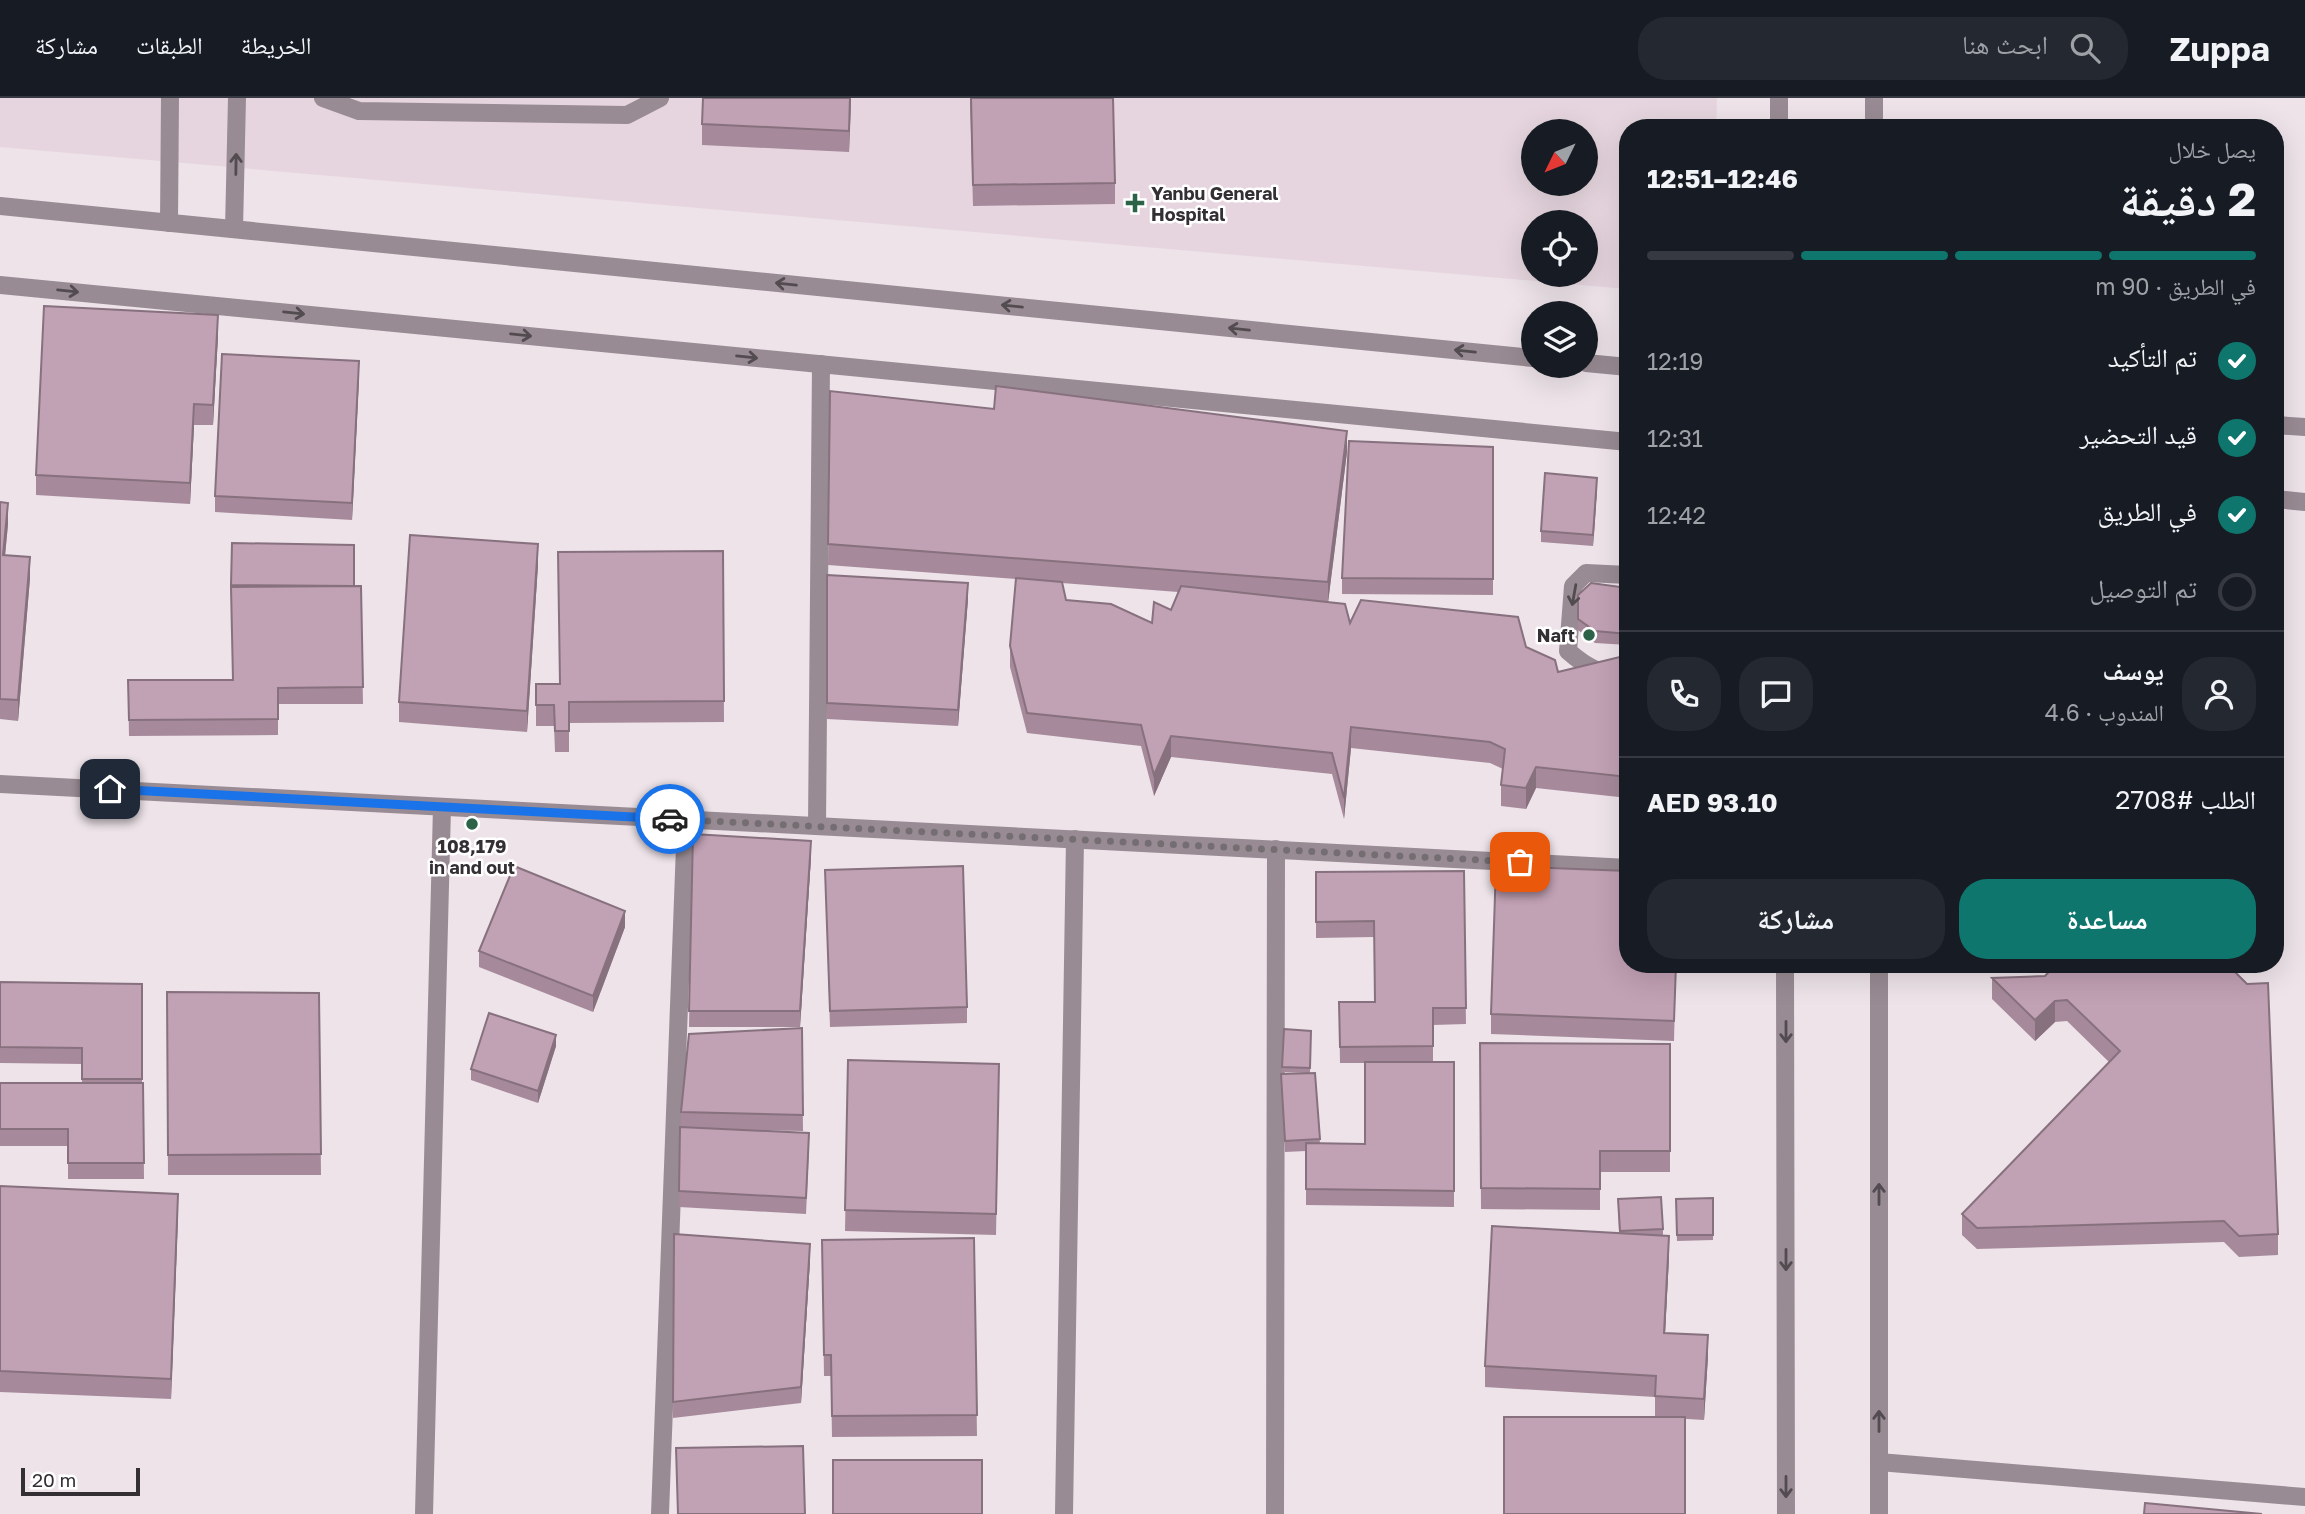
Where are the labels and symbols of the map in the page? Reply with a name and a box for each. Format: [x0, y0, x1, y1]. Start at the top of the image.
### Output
north arrow [1521, 119, 1598, 196]
one-way arrow [229, 152, 242, 175]
place label: Yanbu General Hospital [1151, 182, 1278, 225]
marker: Yanbu General Hospital [1125, 193, 1145, 213]
one-way arrow [775, 277, 798, 290]
one-way arrow [56, 285, 79, 298]
one-way arrow [1002, 300, 1024, 313]
one-way arrow [283, 307, 305, 320]
one-way arrow [1228, 322, 1251, 335]
one-way arrow [509, 329, 532, 342]
one-way arrow [1454, 345, 1477, 358]
one-way arrow [735, 351, 758, 364]
one-way arrow [1567, 583, 1580, 606]
place label: Naft [1537, 624, 1575, 646]
marker: Naft [1581, 627, 1597, 643]
pin [80, 759, 140, 819]
courier [635, 784, 705, 854]
marker: 108,179 in and out [464, 816, 480, 832]
pin [1490, 832, 1550, 892]
place label: 108,179 in and out [429, 835, 515, 878]
one-way arrow [1779, 1021, 1793, 1044]
one-way arrow [1872, 1183, 1886, 1206]
one-way arrow [1779, 1248, 1793, 1271]
one-way arrow [1872, 1410, 1886, 1433]
scale bar [21, 1465, 140, 1497]
one-way arrow [1779, 1476, 1793, 1499]

